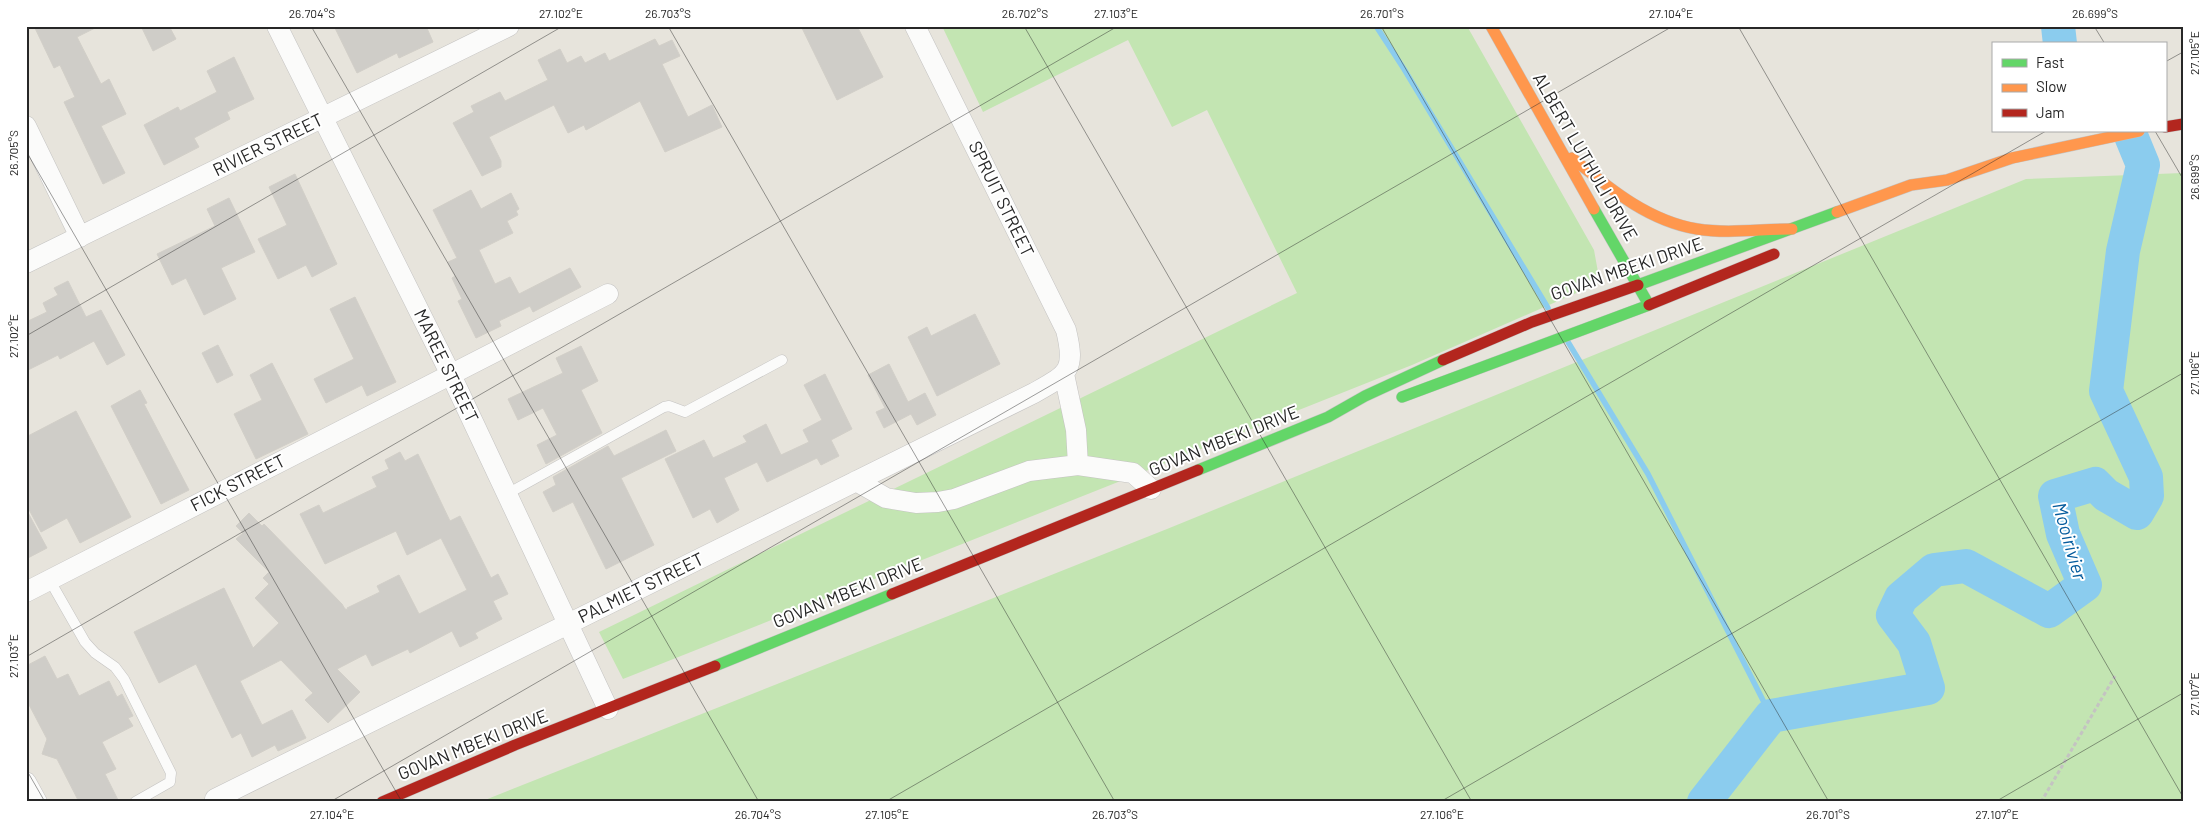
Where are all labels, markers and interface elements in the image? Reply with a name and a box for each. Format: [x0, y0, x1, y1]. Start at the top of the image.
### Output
text: 26.704°S [289, 6, 335, 20]
text: 27.102°E [539, 6, 583, 20]
text: 26.703°S [645, 6, 691, 20]
text: 26.702°S [1002, 6, 1048, 20]
text: 27.103°E [1094, 6, 1138, 20]
text: 26.701°S [1360, 6, 1404, 20]
text: 27.104°E [1649, 6, 1693, 20]
text: 26.699°S [2072, 6, 2118, 20]
text: 27.105°E [2187, 31, 2201, 75]
legend [1992, 42, 2166, 132]
text: Fast [2036, 53, 2064, 71]
street label: ALBERT LUTHULI DRIVE [1529, 69, 1643, 244]
text: Slow [2036, 77, 2067, 95]
text: Jam [2036, 103, 2065, 121]
street label: RIVIER STREET [209, 108, 326, 180]
text: 26.705°S [6, 130, 20, 176]
street label: SPRUIT STREET [964, 137, 1039, 260]
text: 26.699°S [2187, 154, 2201, 200]
street label: GOVAN MBEKI DRIVE [1547, 232, 1706, 305]
street label: MAREE STREET [410, 305, 484, 426]
text: 27.102°E [6, 314, 20, 358]
text: 27.106°E [2187, 351, 2201, 395]
street label: GOVAN MBEKI DRIVE [1145, 400, 1302, 480]
street label: FICK STREET [186, 449, 289, 515]
water label: Mooirivier [2048, 500, 2093, 583]
street label: PALMIET STREET [574, 547, 707, 627]
street label: GOVAN MBEKI DRIVE [769, 552, 926, 632]
text: 27.103°E [6, 634, 20, 678]
text: 27.107°E [2187, 672, 2201, 716]
street label: GOVAN MBEKI DRIVE [394, 704, 551, 784]
text: 27.104°E [310, 807, 354, 821]
text: 26.704°S [735, 807, 781, 821]
text: 27.105°E [865, 807, 909, 821]
text: 26.703°S [1092, 807, 1138, 821]
text: 27.106°E [1420, 807, 1464, 821]
text: 26.701°S [1806, 807, 1850, 821]
text: 27.107°E [1975, 807, 2019, 821]

